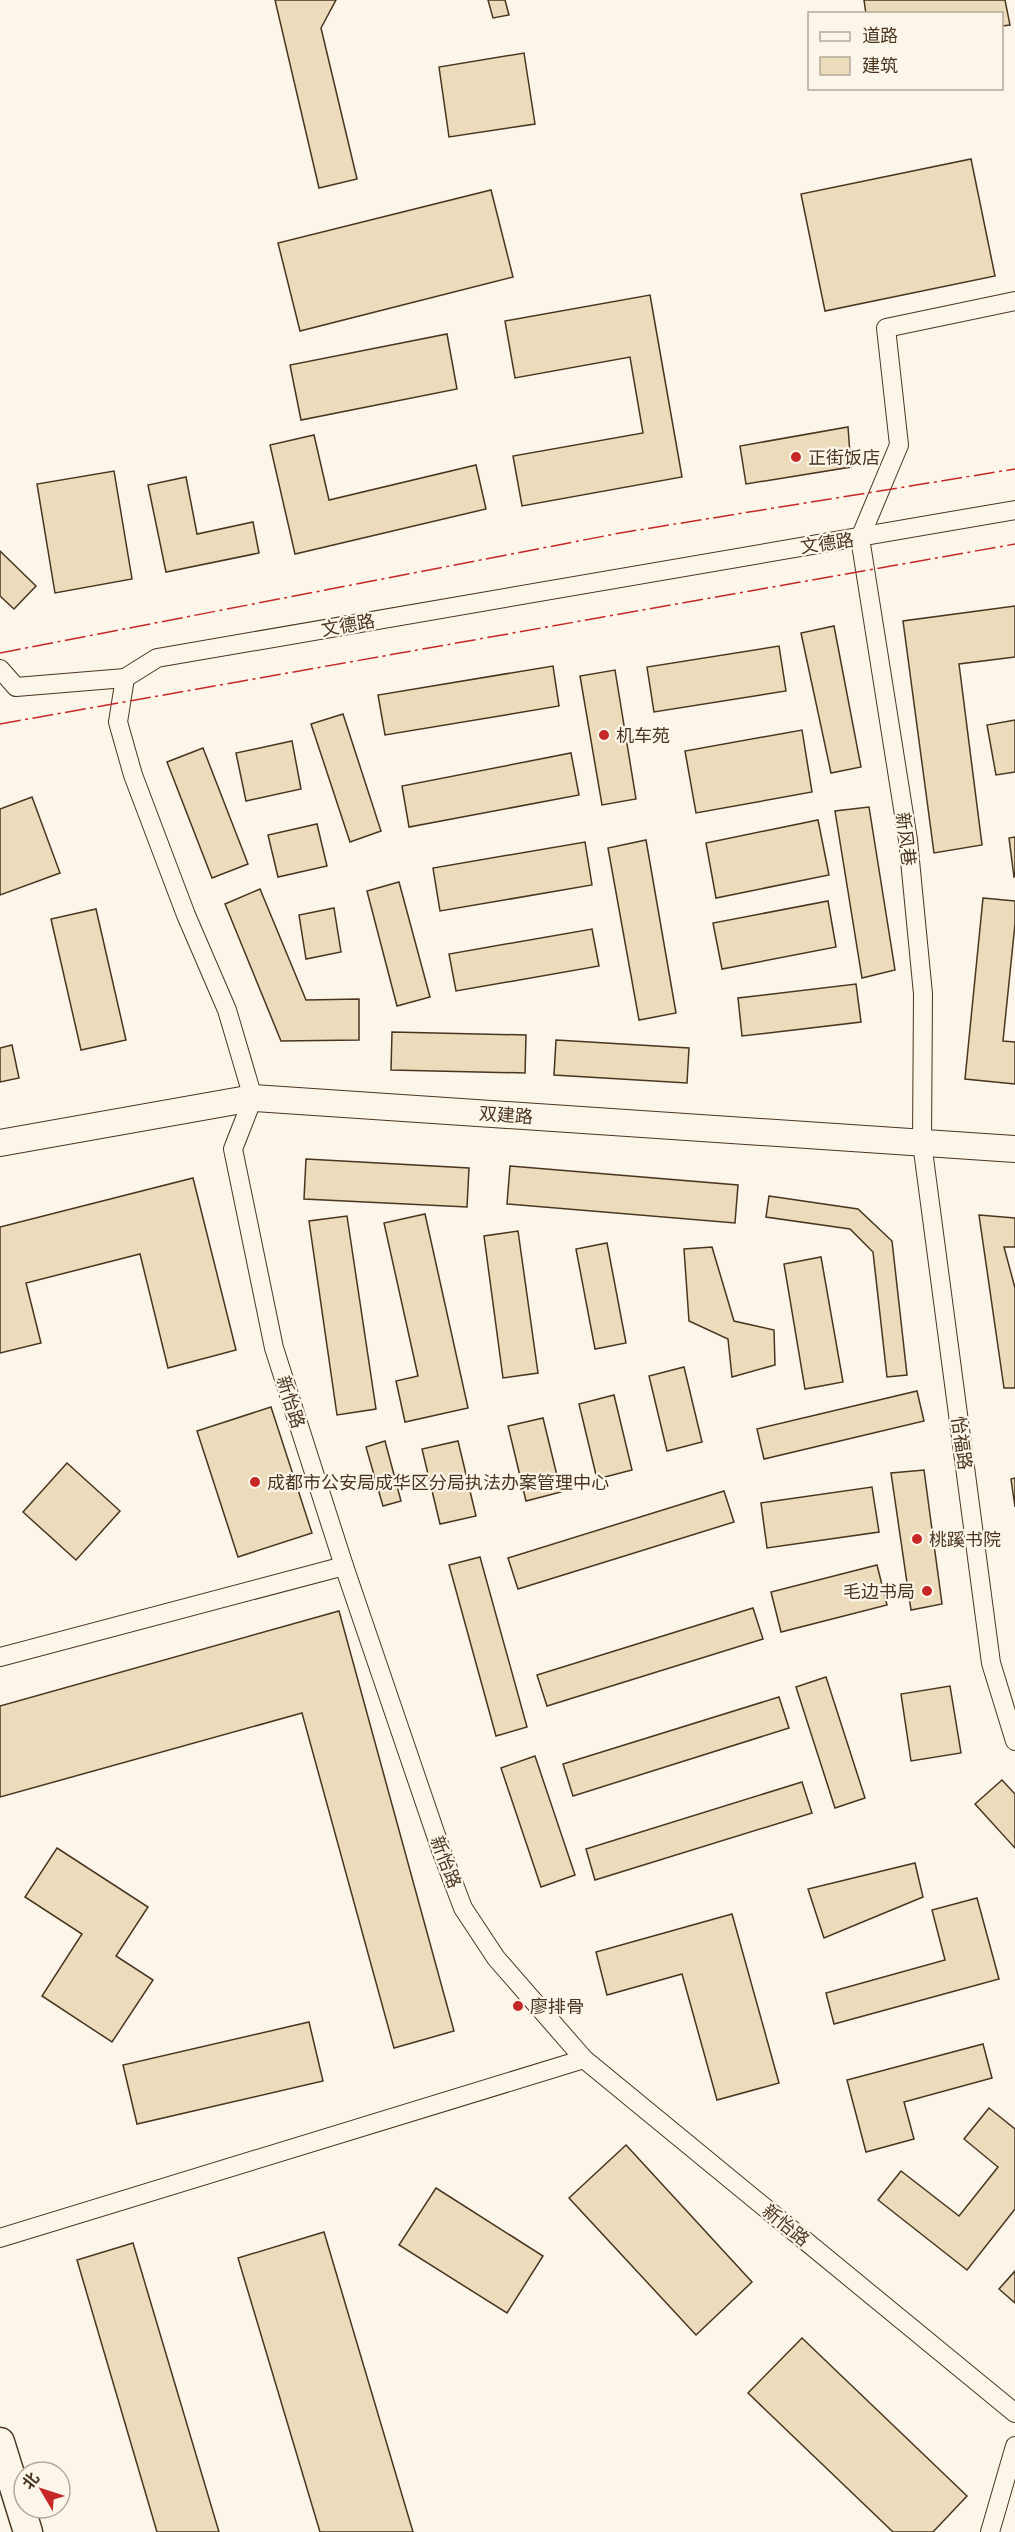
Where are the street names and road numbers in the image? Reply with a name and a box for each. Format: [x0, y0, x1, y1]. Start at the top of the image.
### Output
street label: 文德路 [799, 527, 855, 559]
street label: 文德路 [319, 608, 377, 642]
street label: 新风巷 [890, 811, 922, 867]
street label: 双建路 [478, 1101, 534, 1129]
street label: 新怡路 [271, 1372, 311, 1432]
street label: 怡福路 [946, 1415, 978, 1471]
street label: 新怡路 [425, 1832, 467, 1892]
street label: 新怡路 [757, 2198, 815, 2252]

